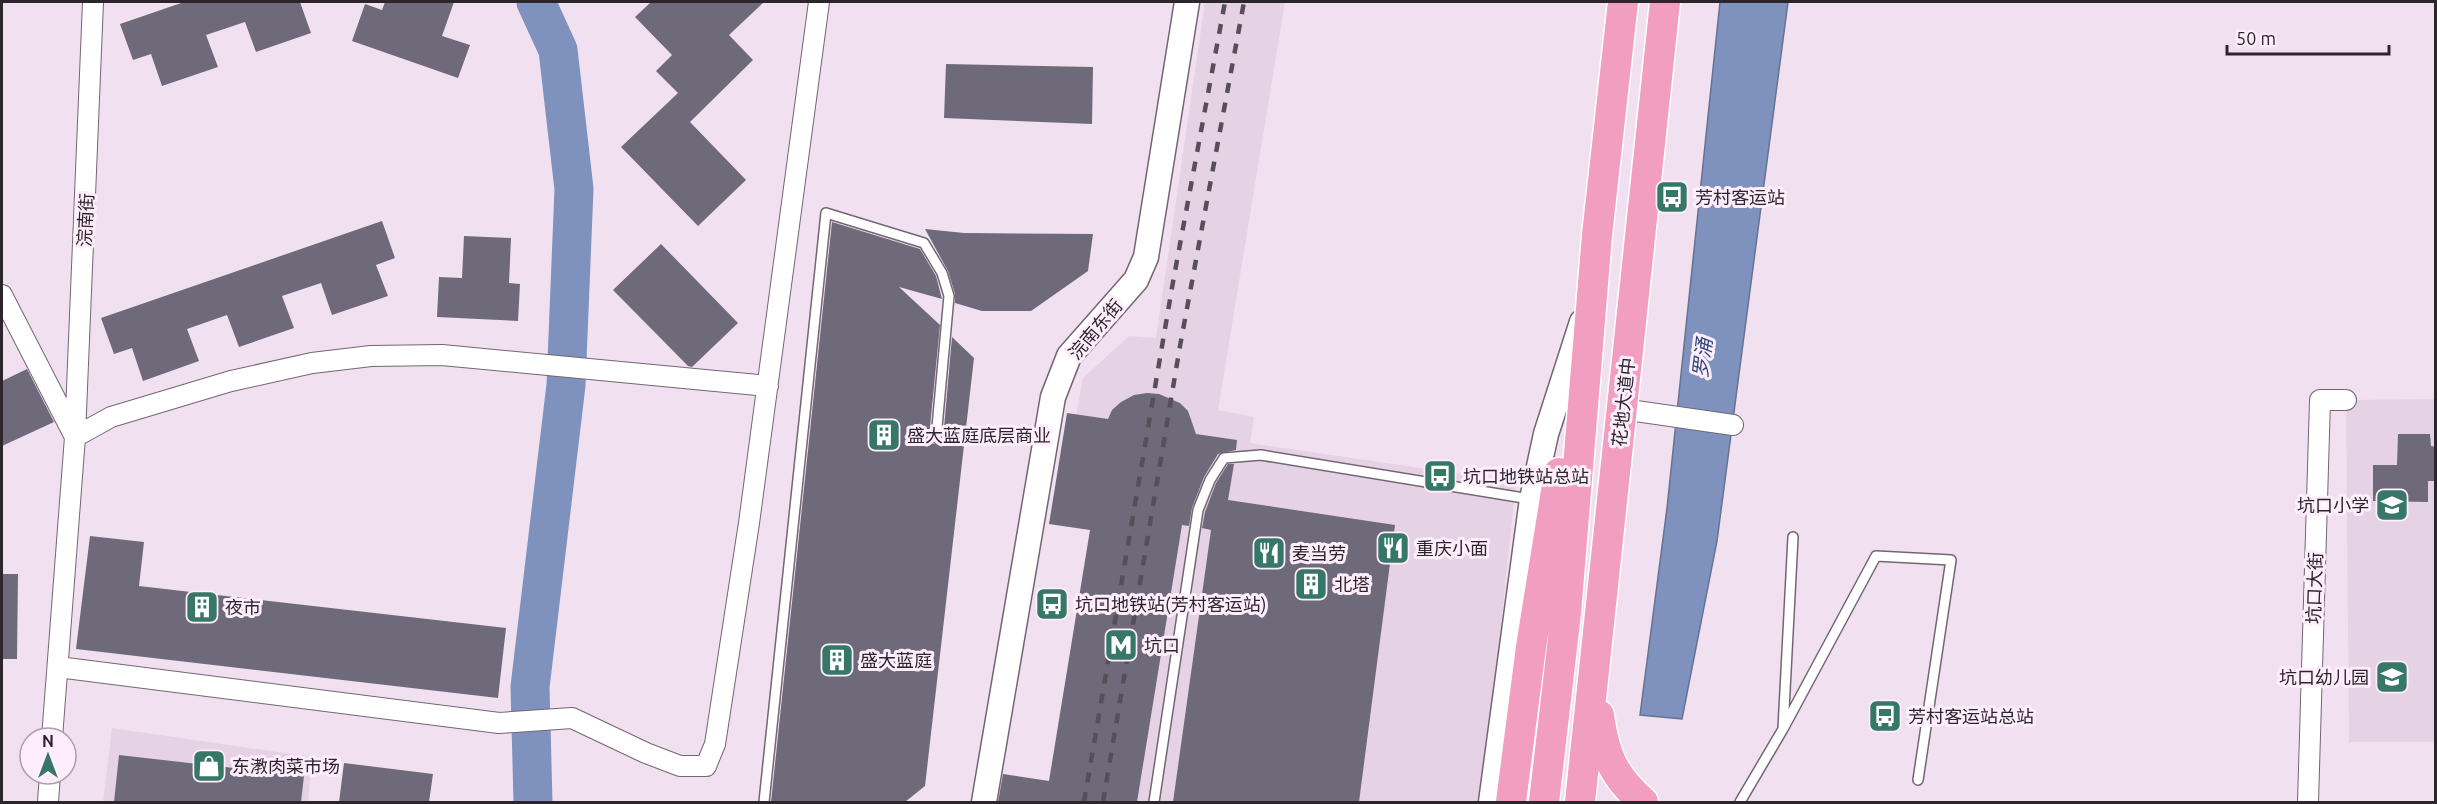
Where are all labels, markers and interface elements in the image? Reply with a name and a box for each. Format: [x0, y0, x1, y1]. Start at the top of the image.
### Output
scale bar [2227, 18, 2389, 56]
text: 50 m [2236, 28, 2276, 48]
bus stop icon: 芳村客运站 [1654, 179, 1690, 215]
place label: 芳村客运站 [1695, 187, 1785, 207]
street label: 浣南街 [74, 193, 96, 247]
street label: 浣南东街 [1064, 295, 1126, 363]
water label: 罗涌 [1688, 335, 1716, 379]
street label: 花地大道中 [1608, 356, 1638, 448]
building icon: 盛大蓝庭底层商业 [866, 417, 902, 453]
place label: 盛大蓝庭底层商业 [907, 425, 1051, 445]
bus stop icon: 坑口地铁站总站 [1422, 458, 1458, 494]
place label: 坑口地铁站总站 [1463, 466, 1589, 486]
school or university icon: 坑口小学 [2374, 487, 2410, 523]
place label: 坑口小学 [2297, 495, 2369, 515]
restaurant icon: 重庆小面 [1375, 530, 1411, 566]
restaurant icon: 麦当劳 [1251, 535, 1287, 571]
place label: 重庆小面 [1416, 538, 1488, 558]
place label: 麦当劳 [1292, 543, 1346, 563]
street label: 坑口大街 [2303, 552, 2325, 624]
building icon: 北塔 [1293, 566, 1329, 602]
place label: 北塔 [1334, 574, 1370, 594]
bus stop icon: 坑口地铁站(芳村客运站) [1034, 586, 1070, 622]
building icon: 夜市 [184, 589, 220, 625]
place label: 坑口地铁站(芳村客运站) [1075, 594, 1266, 615]
place label: 夜市 [225, 597, 261, 617]
metro station icon: 坑口 [1103, 627, 1139, 663]
place label: 坑口 [1144, 635, 1180, 655]
building icon: 盛大蓝庭 [819, 642, 855, 678]
place label: 盛大蓝庭 [860, 650, 932, 670]
school or university icon: 坑口幼儿园 [2374, 659, 2410, 695]
place label: 坑口幼儿园 [2279, 667, 2369, 687]
bus stop icon: 芳村客运站总站 [1867, 698, 1903, 734]
place label: 芳村客运站总站 [1908, 706, 2034, 726]
north arrow [18, 726, 78, 786]
text: N [42, 732, 54, 750]
shop icon: 东漖肉菜市场 [191, 748, 227, 784]
place label: 东漖肉菜市场 [232, 756, 340, 776]

